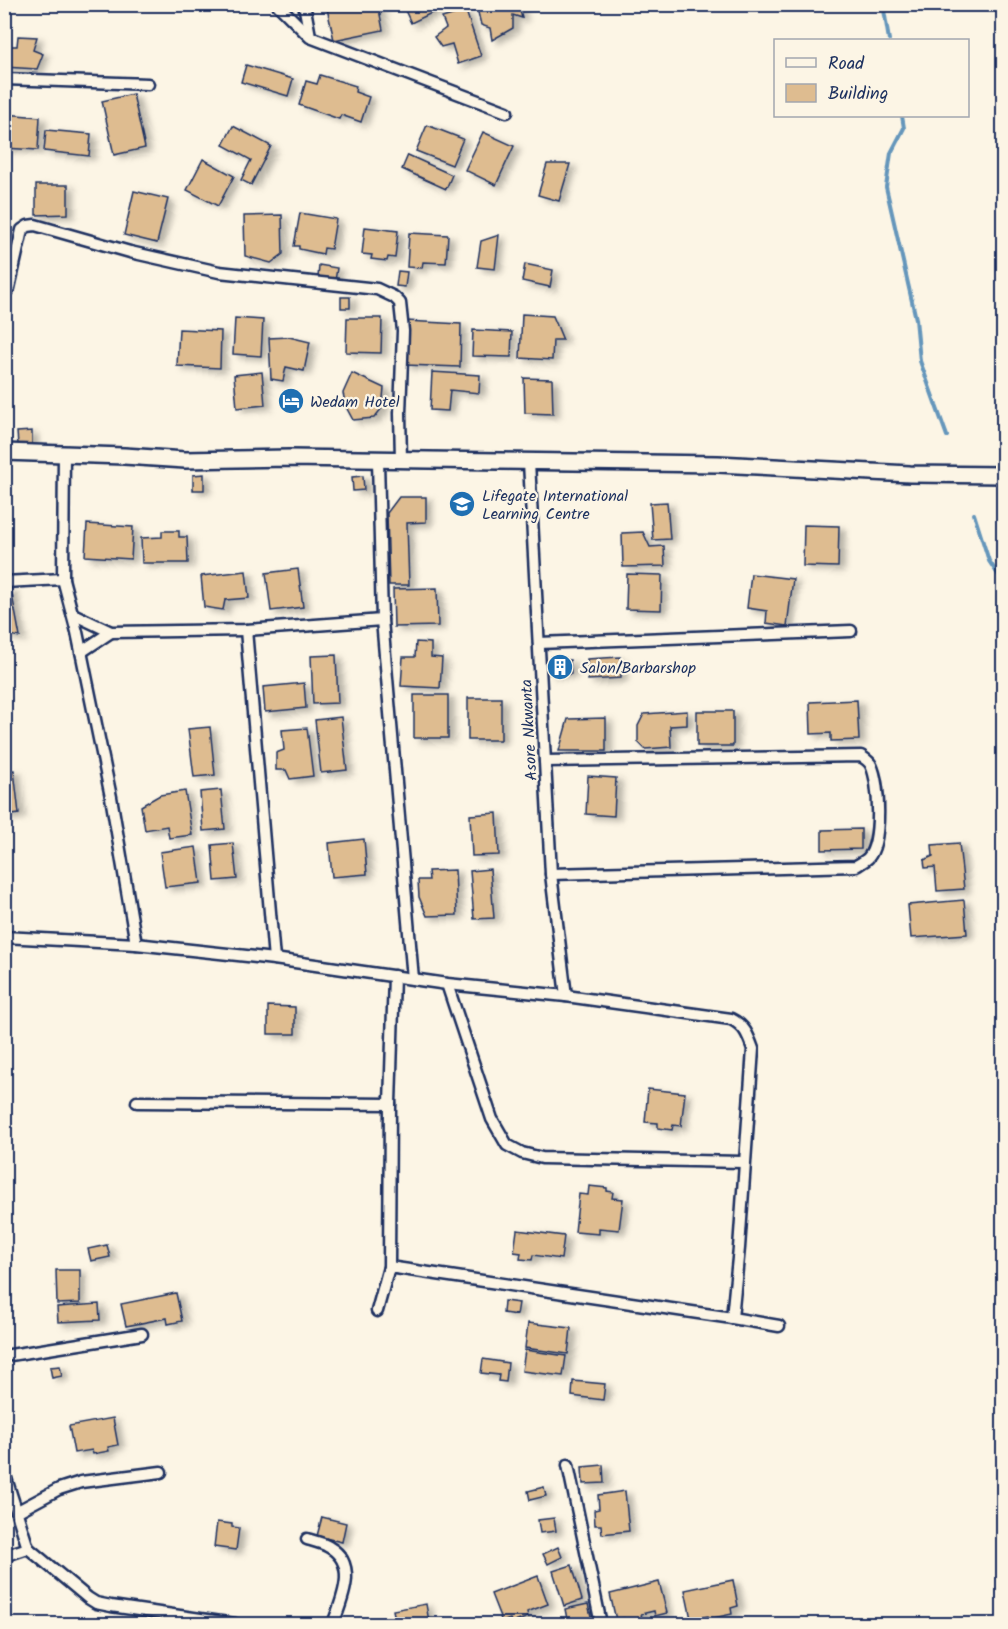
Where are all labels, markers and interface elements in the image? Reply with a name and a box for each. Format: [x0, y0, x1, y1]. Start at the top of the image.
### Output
legend [774, 39, 969, 117]
text: Road [828, 50, 865, 79]
text: Building [828, 80, 888, 109]
hotel icon: Wedam Hotel [276, 386, 306, 416]
place label: Wedam Hotel [310, 390, 400, 415]
place label: Lifegate International Learning Centre [482, 484, 628, 527]
school or university icon: Lifegate International Learning Centre [447, 489, 477, 519]
building icon: Salon/Barbarshop [545, 652, 575, 682]
place label: Salon/Barbarshop [580, 656, 696, 681]
street label: Asore Nkwanta [514, 679, 545, 781]

